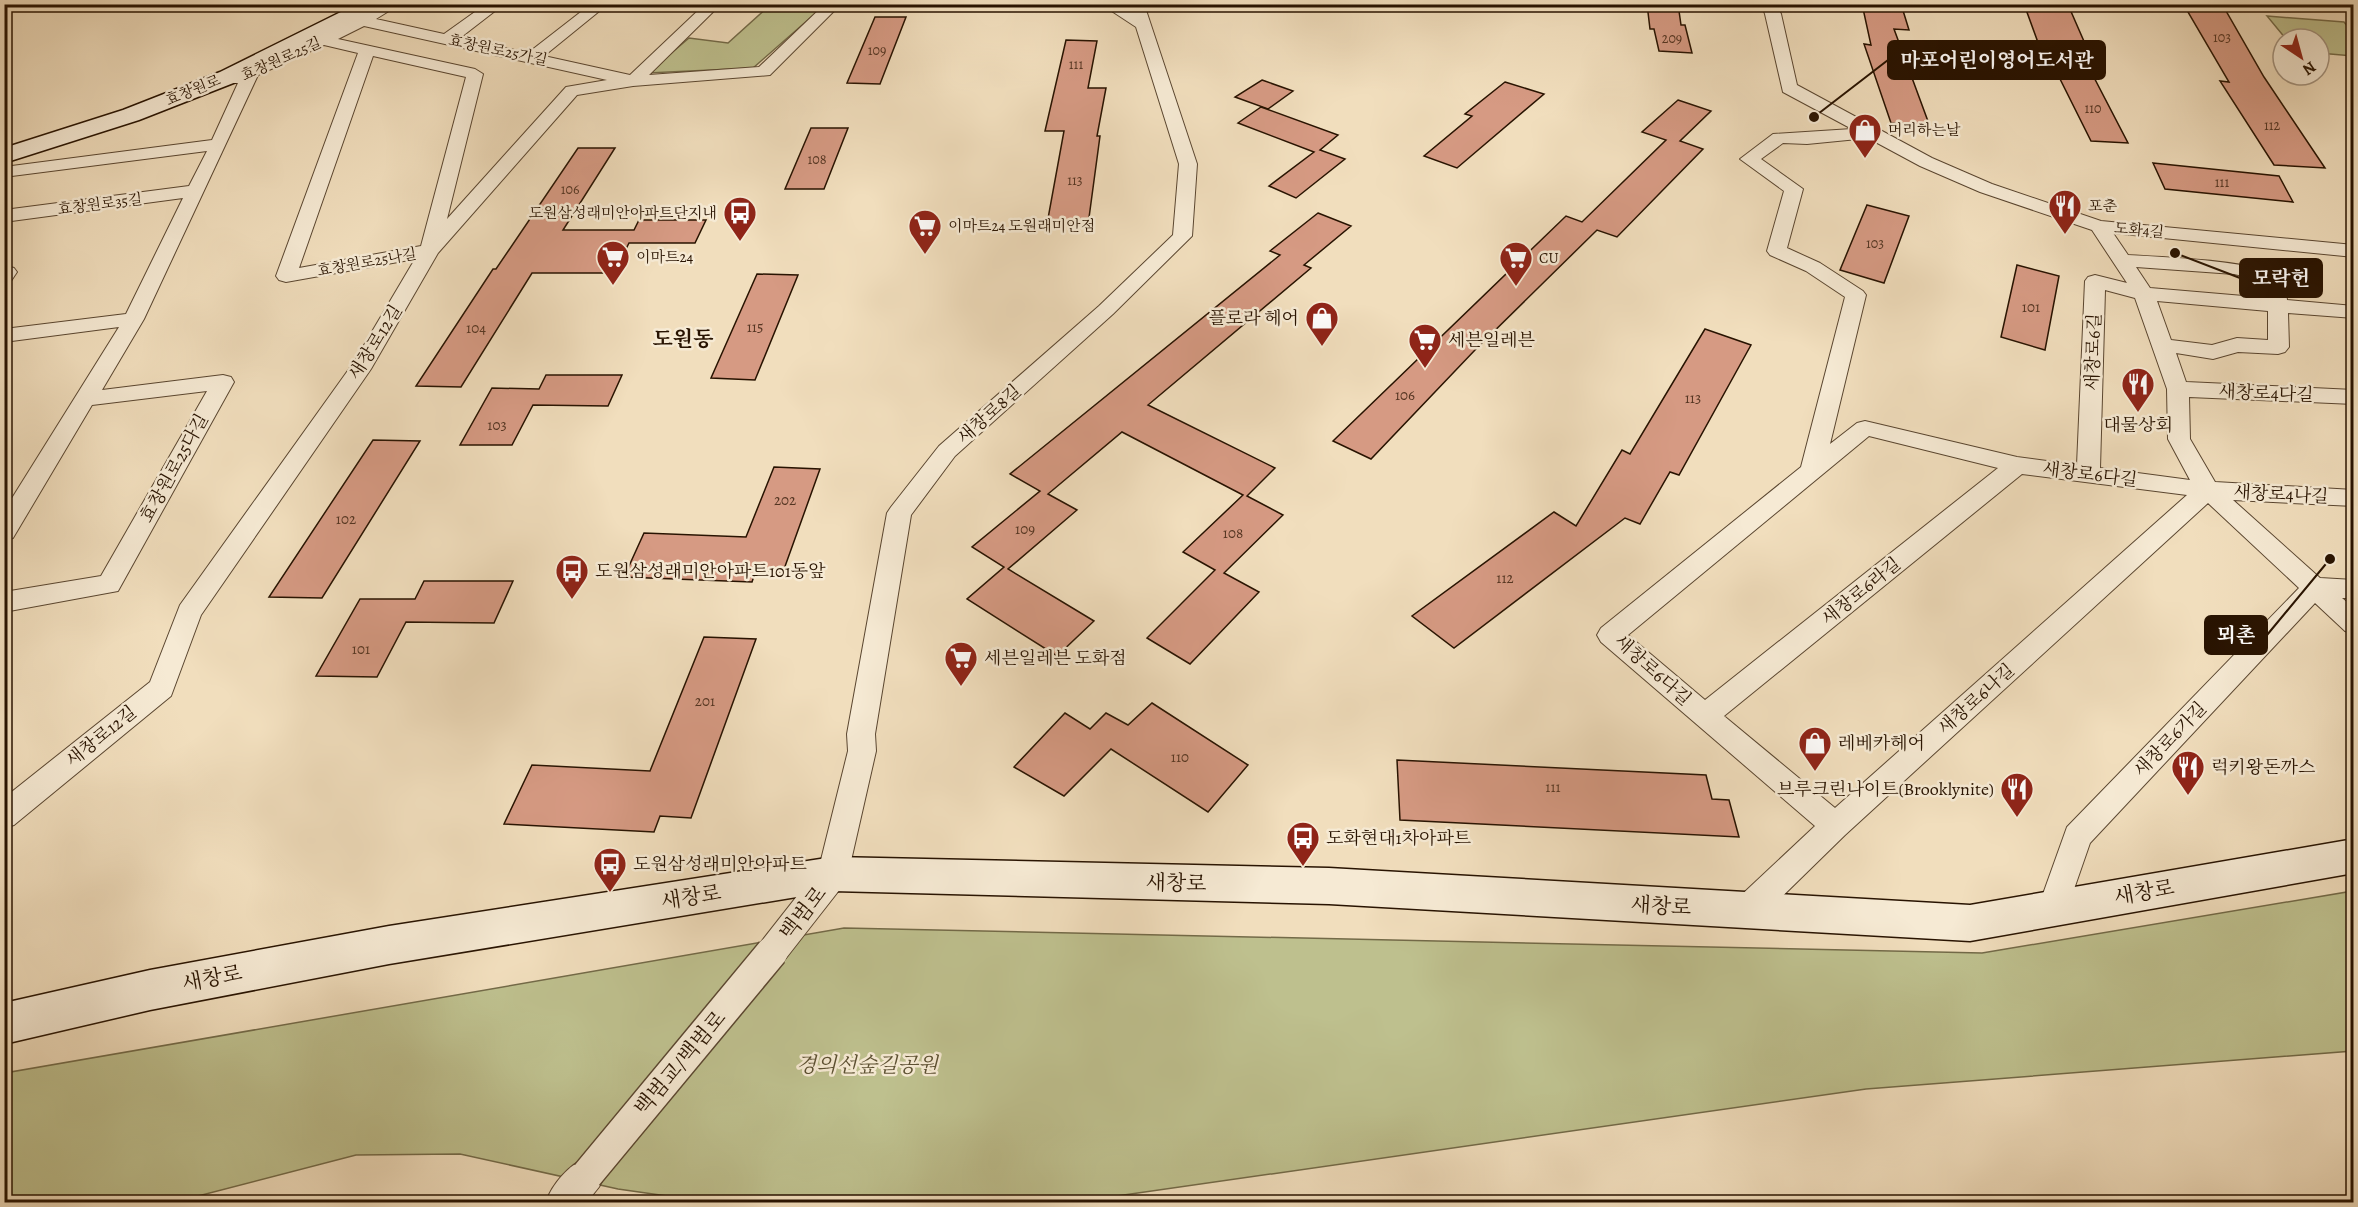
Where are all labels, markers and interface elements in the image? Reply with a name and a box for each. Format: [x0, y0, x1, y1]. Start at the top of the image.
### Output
north arrow [2271, 27, 2331, 87]
house number: 103 [2213, 28, 2231, 47]
house number: 209 [1662, 29, 1682, 48]
street label: 효창원로25가길 [447, 30, 549, 70]
street label: 효창원로25길 [238, 32, 324, 86]
house number: 109 [868, 41, 886, 60]
callout: 마포어린이영어도서관 [1888, 41, 2105, 79]
text: 마포어린이영어도서관 [1900, 47, 2094, 74]
house number: 111 [1069, 55, 1083, 74]
text: N [2298, 56, 2320, 81]
street label: 효창원로 [162, 70, 224, 110]
house number: 110 [2084, 99, 2102, 118]
shop icon: 머리하는날 [1847, 112, 1883, 159]
house number: 112 [2264, 116, 2280, 135]
place label: 머리하는날 [1888, 120, 1961, 140]
house number: 108 [807, 150, 827, 169]
house number: 113 [1067, 171, 1083, 190]
house number: 111 [2215, 173, 2229, 192]
house number: 106 [561, 180, 579, 199]
restaurant icon: 포춘 [2047, 188, 2083, 235]
street label: 효창원로35길 [57, 189, 143, 219]
bus stop icon: 도원삼성래미안아파트단지내 [722, 195, 758, 242]
place label: 포춘 [2088, 196, 2117, 216]
place label: 도원삼성래미안아파트단지내 [529, 203, 717, 223]
supermarket icon: 이마트24 도원래미안점 [907, 208, 943, 255]
place label: 이마트24 도원래미안점 [948, 216, 1095, 236]
street label: 도화4길 [2113, 218, 2165, 242]
house number: 103 [1866, 234, 1884, 253]
supermarket icon: 이마트24 [595, 239, 631, 286]
supermarket icon: CU [1498, 240, 1534, 287]
street label: 효창원로25나길 [316, 243, 418, 281]
place label: 이마트24 [636, 247, 694, 267]
place label: CU [1539, 248, 1559, 268]
callout: 모락헌 [2240, 259, 2322, 297]
text: 모락헌 [2252, 265, 2310, 292]
house number: 101 [2022, 297, 2040, 317]
street label: 새창로12길 [342, 300, 408, 384]
shop icon: 플로라 헤어 [1304, 300, 1340, 347]
place label: 플로라 헤어 [1208, 306, 1299, 330]
street label: 새창로6길 [2080, 313, 2106, 391]
house number: 115 [747, 317, 763, 337]
house number: 104 [466, 318, 486, 338]
supermarket icon: 세븐일레븐 [1407, 322, 1443, 369]
district label: 도원동 [653, 325, 713, 353]
place label: 세븐일레븐 [1448, 328, 1536, 352]
restaurant icon: 대물상회 [2120, 366, 2156, 413]
street label: 새창로8길 [952, 379, 1026, 449]
street label: 새창로4다길 [2218, 379, 2314, 407]
house number: 106 [1395, 385, 1415, 405]
house number: 113 [1685, 388, 1701, 408]
street label: 효창원로25다길 [134, 409, 214, 527]
place label: 대물상회 [2103, 413, 2173, 437]
house number: 103 [487, 415, 507, 435]
street label: 새창로6다길 [2041, 456, 2139, 492]
street label: 새창로4나길 [2233, 480, 2329, 508]
house number: 202 [774, 490, 796, 510]
house number: 102 [336, 509, 356, 529]
house number: 109 [1015, 519, 1035, 539]
house number: 108 [1223, 523, 1243, 543]
street label: 새창로6라길 [1816, 552, 1906, 630]
bus stop icon: 도원삼성래미안아파트101동앞 [554, 553, 590, 600]
place label: 도원삼성래미안아파트101동앞 [595, 559, 826, 583]
house number: 112 [1496, 568, 1514, 588]
callout: 뫼촌 [2205, 616, 2267, 654]
text: 뫼촌 [2217, 622, 2255, 649]
street label: 새창로6다길 [1610, 629, 1696, 711]
house number: 101 [352, 639, 370, 659]
supermarket icon: 세븐일레븐 도화점 [943, 640, 979, 687]
place label: 세븐일레븐 도화점 [984, 646, 1127, 670]
street label: 새창로6나길 [1933, 658, 2019, 740]
house number: 201 [695, 691, 715, 711]
street label: 새창로6가길 [2128, 696, 2212, 782]
street label: 새창로12길 [61, 700, 141, 772]
shop icon: 레베카헤어 [1797, 725, 1833, 772]
place label: 레베카헤어 [1838, 731, 1925, 755]
house number: 110 [1171, 747, 1189, 767]
restaurant icon: 럭키왕돈까스 [2170, 749, 2206, 796]
place label: 럭키왕돈까스 [2211, 755, 2316, 779]
restaurant icon: 브루크린나이트(Brooklynite) [1999, 771, 2035, 818]
house number: 111 [1545, 777, 1561, 797]
place label: 브루크린나이트(Brooklynite) [1777, 777, 1994, 801]
bus stop icon: 도화현대1차아파트 [1285, 820, 1321, 867]
place label: 도화현대1차아파트 [1326, 826, 1472, 850]
bus stop icon: 도원삼성래미안아파트 [592, 846, 628, 893]
place label: 도원삼성래미안아파트 [633, 852, 807, 876]
street label: 새창로 [1145, 868, 1207, 898]
street label: 새창로 [2112, 873, 2176, 911]
street label: 새창로 [659, 878, 723, 916]
street label: 백범로 [773, 880, 833, 946]
street label: 새창로 [1630, 890, 1692, 922]
street label: 새창로 [179, 958, 245, 998]
street label: 백범교/백범로 [628, 1005, 732, 1121]
park label: 경의선숲길공원 [796, 1051, 940, 1079]

